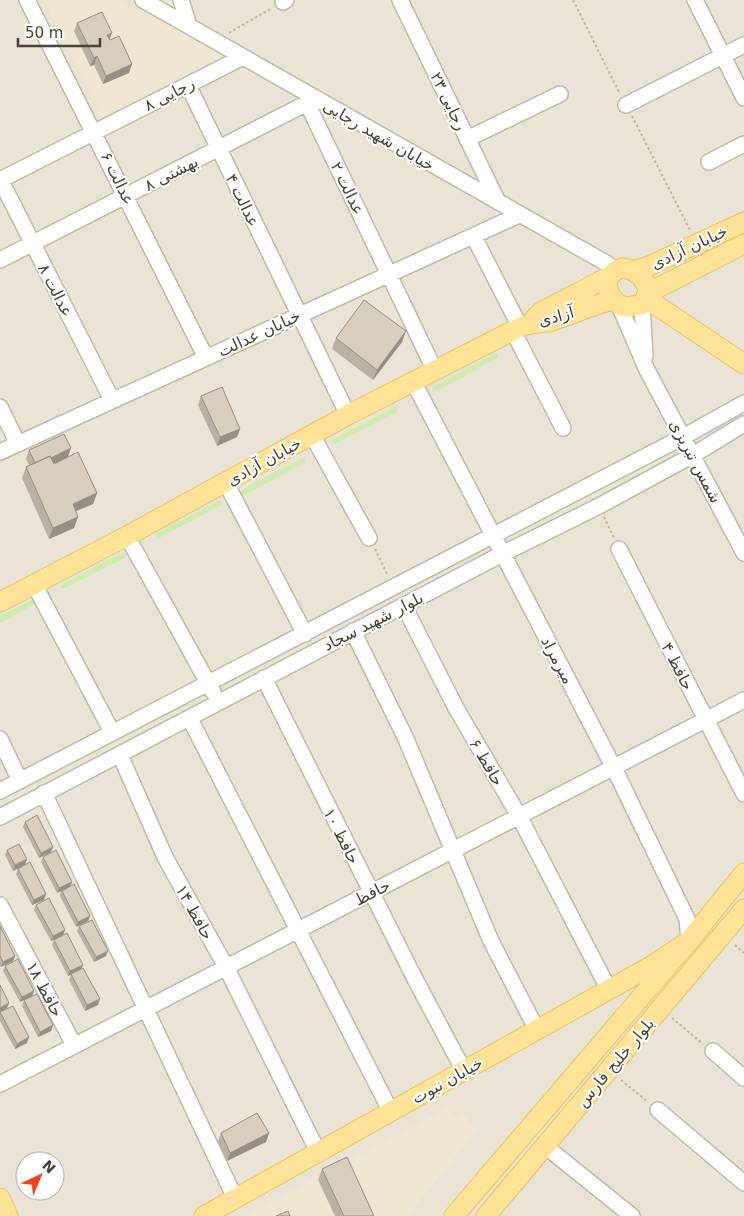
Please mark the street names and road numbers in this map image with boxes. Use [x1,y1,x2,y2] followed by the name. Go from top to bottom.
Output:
[425,69,471,134] street label: رجایی ۲۳
[141,74,198,116] street label: رجایی ۸
[319,96,438,176] street label: خیابان شهید رجایی
[97,149,139,208] street label: عدالت ۶
[141,152,202,196] street label: بهشتی ۸
[327,159,369,218] street label: عدالت ۲
[222,171,264,230] street label: عدالت ۴
[648,222,731,274] street label: خیابان آزادی
[34,261,77,320] street label: عدالت ۸
[536,302,578,331] street label: آزادی
[215,306,303,361] street label: خیابان عدالت
[665,416,726,507] street label: شمس تبریزی
[224,433,305,491] street label: خیابان آزادی
[320,588,427,656] street label: بلوار شهید سجاد
[536,633,578,688] street label: میرمراد
[657,639,698,693] street label: حافظ ۴
[466,735,508,789] street label: حافظ ۶
[319,805,364,867] street label: حافظ ۱۰
[351,875,393,909] street label: حافظ
[172,881,217,943] street label: حافظ ۱۴
[22,958,67,1020] street label: حافظ ۱۸
[573,1014,659,1111] street label: بلوار خلیج فارس
[408,1053,487,1109] street label: خیابان نبوت

